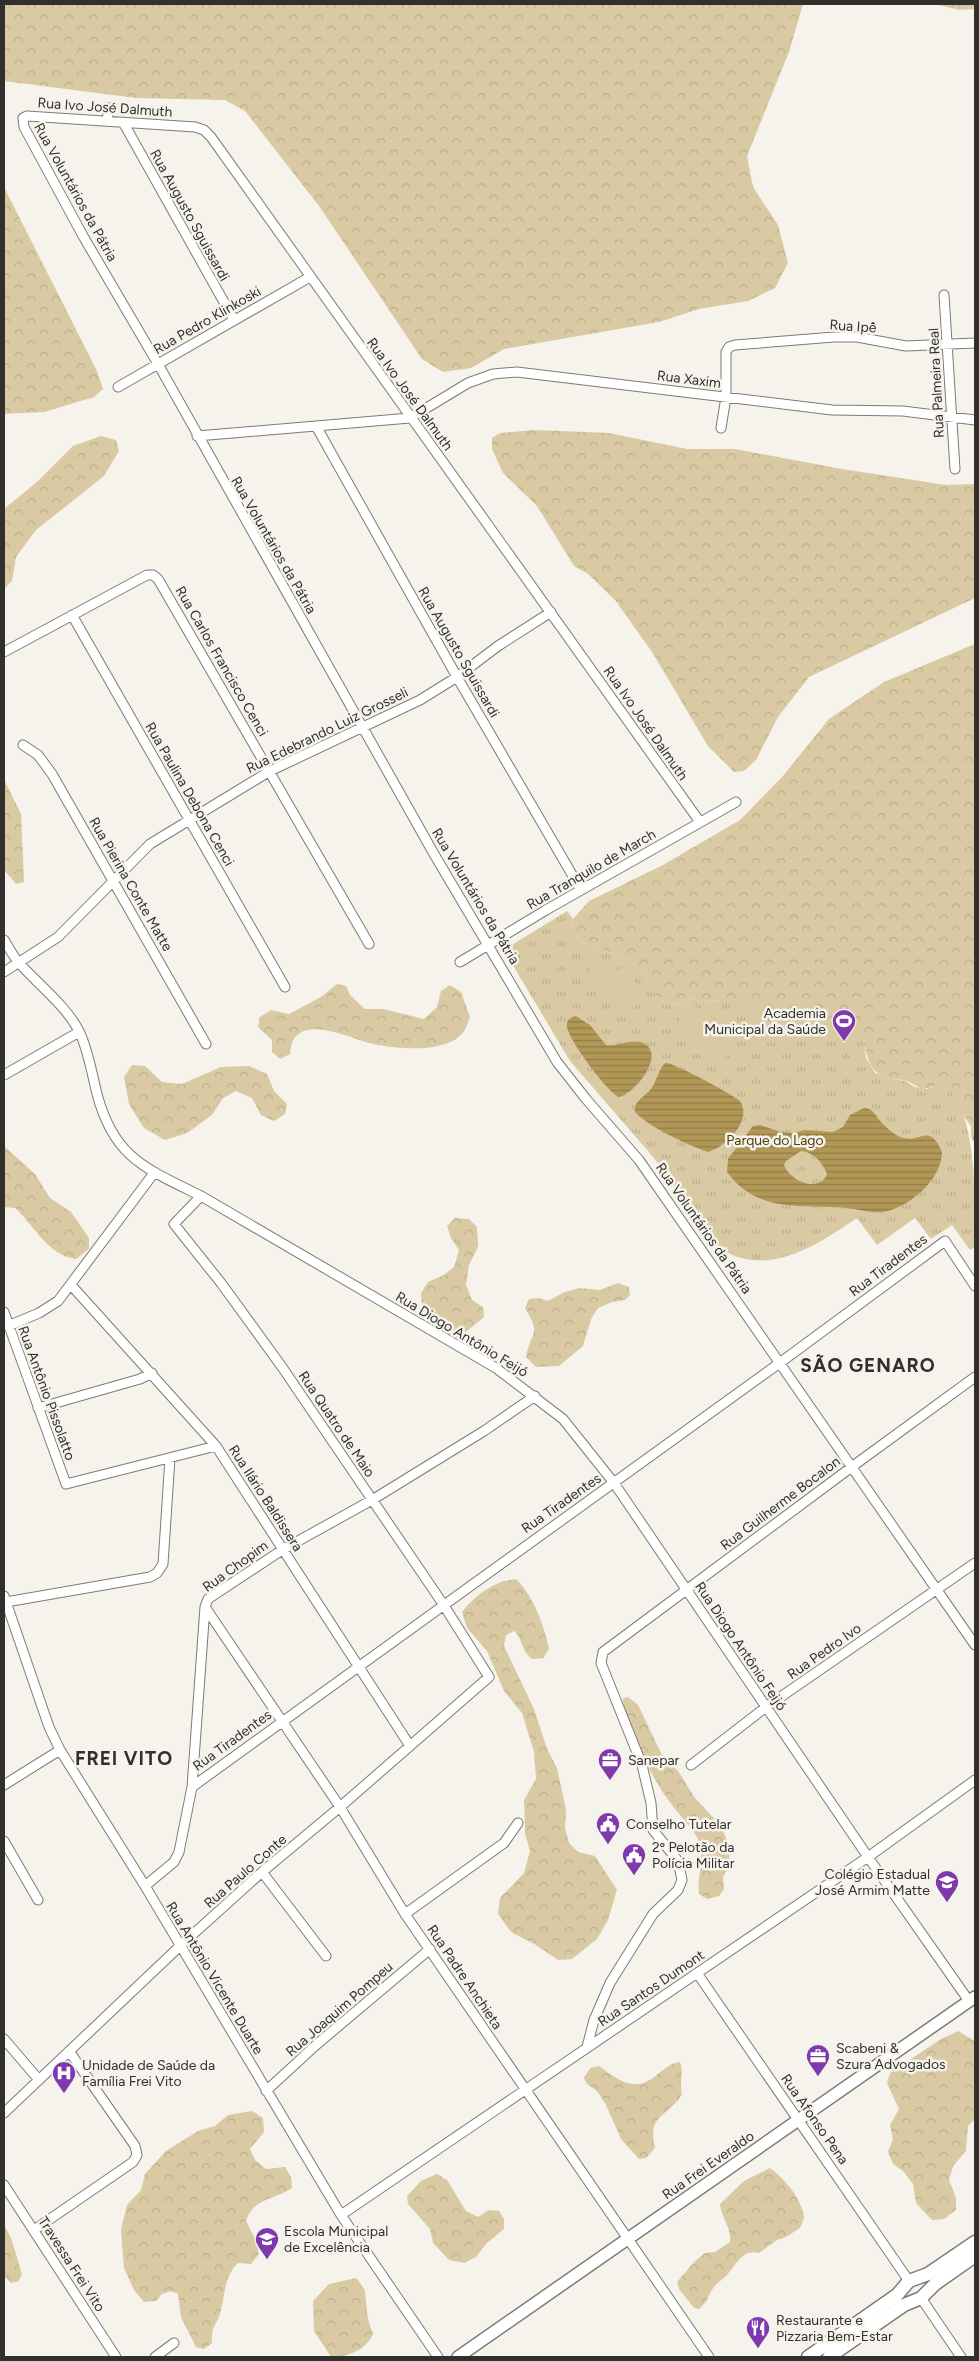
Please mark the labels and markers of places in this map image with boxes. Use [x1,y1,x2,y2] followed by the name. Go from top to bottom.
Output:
[704,1005,826,1038] place label: Academia Municipal da Saúde
[831,1008,857,1042] sports icon: Academia Municipal da Saúde
[597,1747,623,1781] office icon: Sanepar
[628,1752,680,1769] place label: Sanepar
[595,1811,621,1845] public building icon: Conselho Tutelar
[626,1816,732,1833] place label: Conselho Tutelar
[652,1839,735,1872] place label: 2º Pelotão da Polícia Militar
[621,1842,647,1876] public building icon: 2º Pelotão da Polícia Militar
[815,1866,930,1899] place label: Colégio Estadual José Armim Matte
[934,1869,960,1903] school or university icon: Colégio Estadual José Armim Matte
[836,2040,946,2073] place label: Scabeni & Szura Advogados
[805,2043,831,2077] office icon: Scabeni & Szura Advogados
[82,2057,215,2090] place label: Unidade de Saúde da Família Frei Vito
[51,2060,77,2094] hospital icon: Unidade de Saúde da Família Frei Vito
[284,2223,388,2256] place label: Escola Municipal de Excelência
[254,2226,280,2260] school or university icon: Escola Municipal de Excelência
[776,2312,893,2345] place label: Restaurante e Pizzaria Bem-Estar
[745,2315,771,2349] restaurant icon: Restaurante e Pizzaria Bem-Estar

